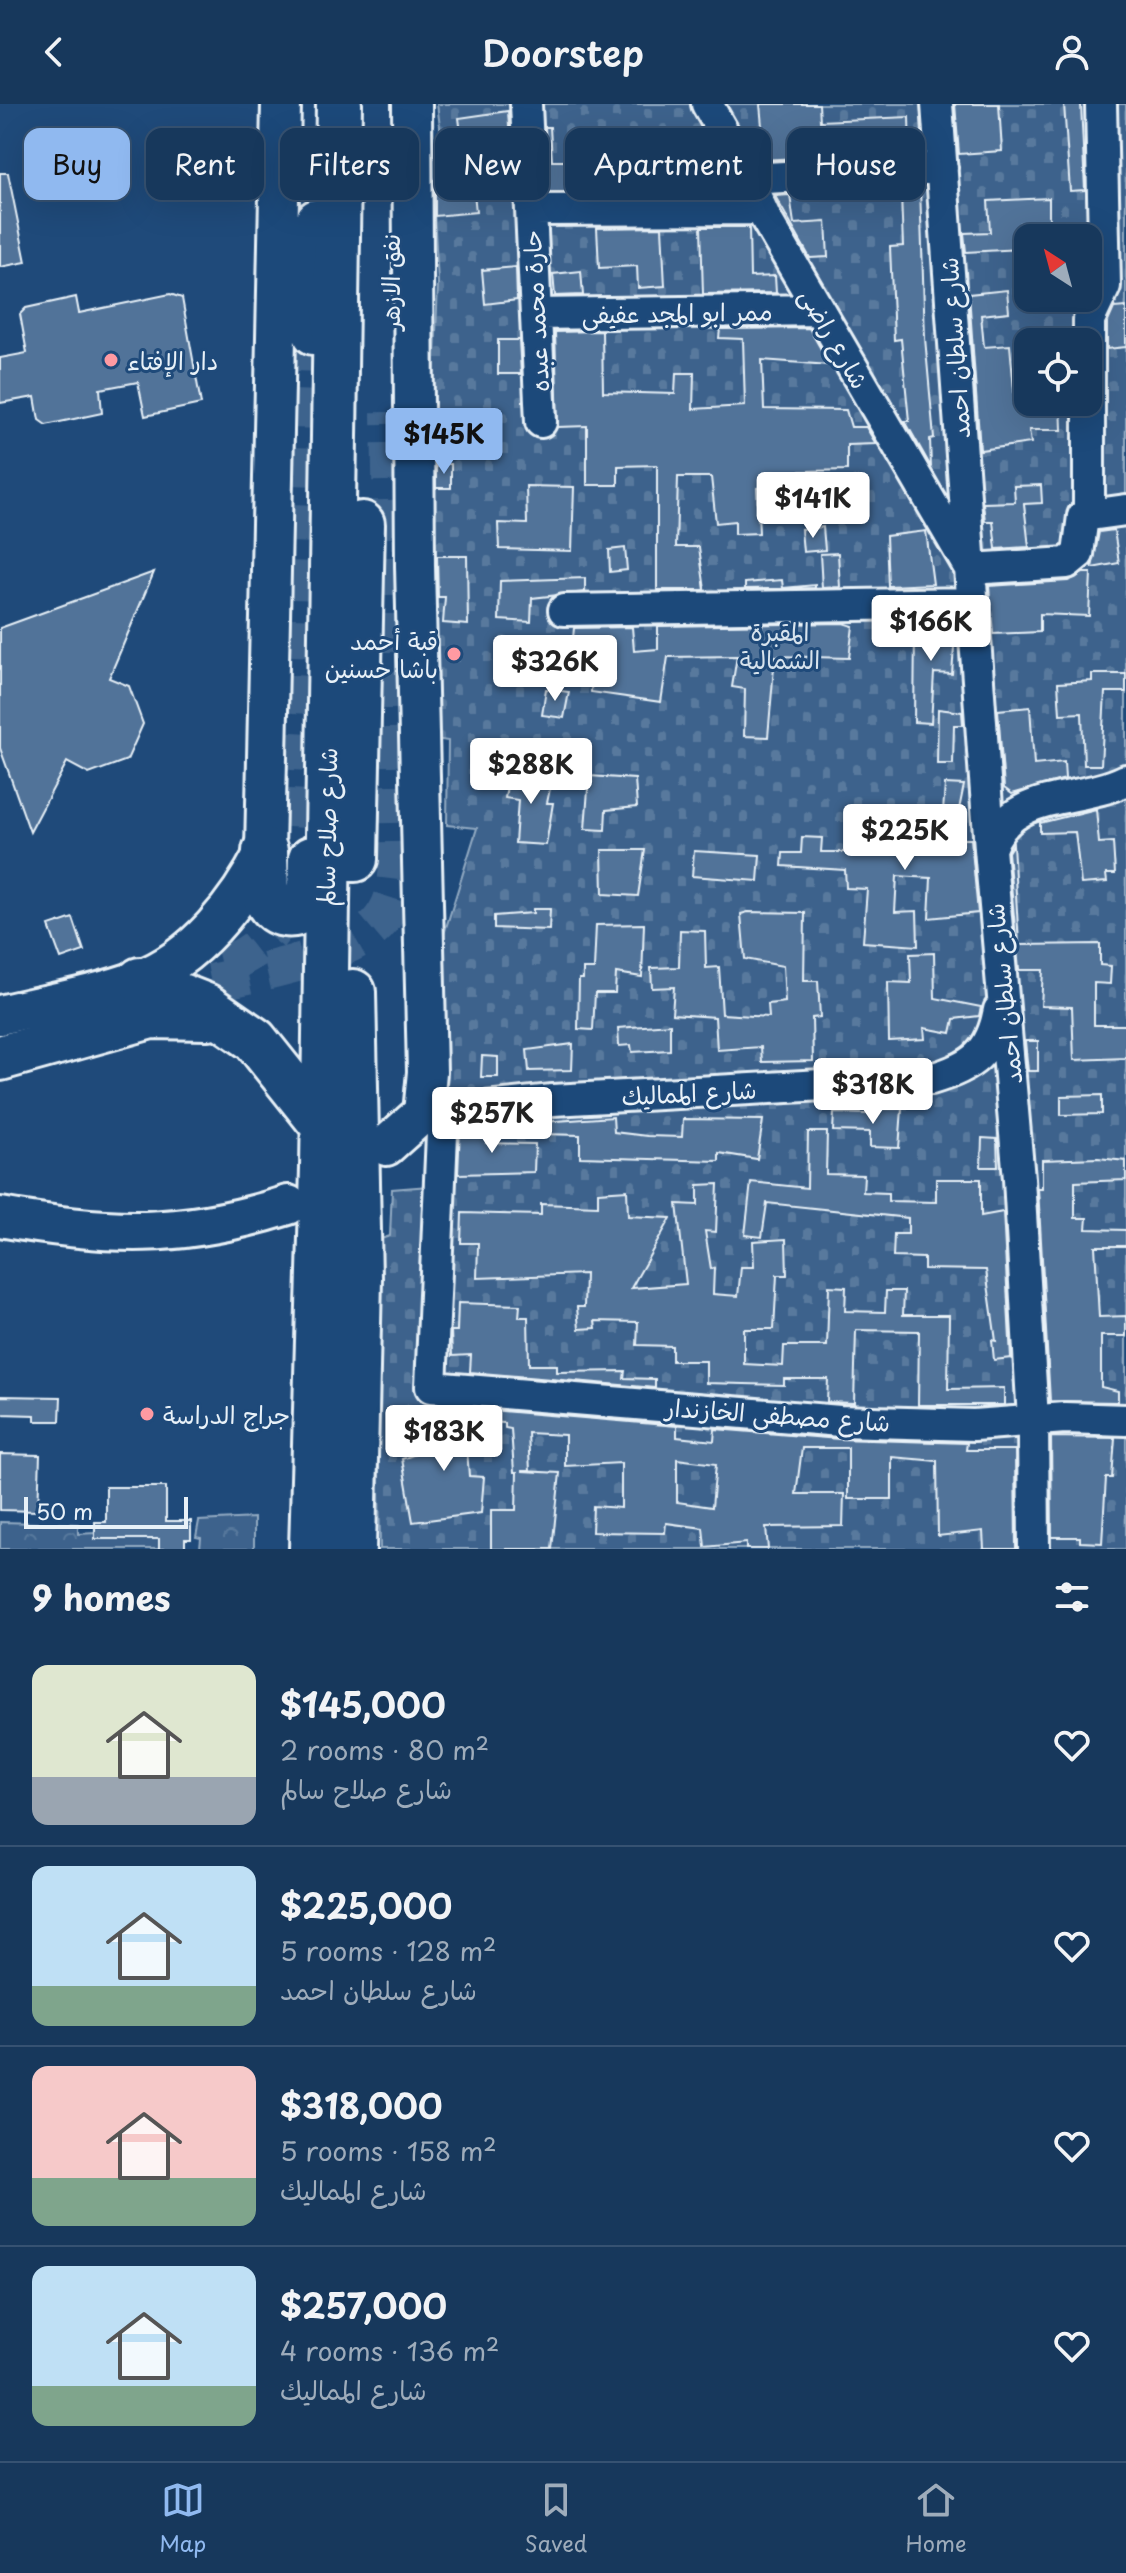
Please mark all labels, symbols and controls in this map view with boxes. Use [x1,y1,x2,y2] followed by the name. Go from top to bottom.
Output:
[482,25,644,79] text: Doorstep
[32,30,76,74] icon: back
[1050,30,1094,74] icon: person
[24,128,130,200] chip: Buy
[146,128,264,200] chip: Rent
[280,128,419,200] chip: Filters
[435,128,549,200] chip: New
[565,128,771,200] chip: Apartment
[787,128,925,200] chip: House
[1014,224,1102,312] north arrow
[1014,224,1102,416] map controls
[513,229,557,393] street label: حارة محمد عبده
[372,234,408,332] street label: نفق الازهر
[930,256,979,440] street label: شارع سلطان احمد
[791,281,878,396] street label: شارع راضى
[581,292,773,332] street label: ممر ابو المجد عفيفى
[1014,328,1102,416] button: locate
[127,342,218,378] place label: دار الإفتاء
[102,351,120,369] marker: دار الإفتاء
[388,408,500,476] pin: $145K
[403,414,485,453] text: $145K
[757,472,869,540] pin: $141K
[775,478,851,517] text: $141K
[875,595,987,663] pin: $166K
[890,601,972,640] text: $166K
[740,613,820,677] park label: المقبرة الشمالية
[325,622,438,686] place label: قبة أحمد باشا حسنين
[499,635,611,703] pin: $326K
[511,641,599,680] text: $326K
[445,645,463,663] marker: قبة أحمد باشا حسنين
[475,738,587,806] pin: $288K
[488,744,574,783] text: $288K
[307,747,347,907] street label: شارع صلاح سالم
[849,804,961,872] pin: $225K
[861,810,949,849] text: $225K
[976,902,1031,1086] street label: شارع سلطان احمد
[817,1058,929,1126] pin: $318K
[832,1064,914,1103] text: $318K
[621,1070,758,1115] street label: شارع المماليك
[436,1087,548,1155] pin: $257K
[450,1093,534,1132] text: $257K
[663,1388,891,1441] street label: شارع مصطفى الخازندار
[163,1396,290,1432] place label: جراج الدراسة
[138,1405,156,1423] marker: جراج الدراسة
[388,1405,500,1473] pin: $183K
[403,1411,485,1450] text: $183K
[24,1493,188,1529] scale bar
[36,1494,93,1527] text: 50 m
[32,1571,171,1623] text: 9 homes
[1050,1575,1094,1619] icon: filters
[280,1678,446,1730] text: $145,000
[96,1697,192,1793] icon: home
[1050,1723,1094,1767] icon: heart
[280,1730,489,1769] text: 2 rooms · 80 m²
[280,1769,452,1808] text: شارع صلاح سالم
[280,1879,452,1931] text: $225,000
[96,1898,192,1994] icon: home
[1050,1924,1094,1968] icon: heart
[280,1931,496,1970] text: 5 rooms · 128 m²
[280,1970,477,2009] text: شارع سلطان احمد
[280,2079,443,2131] text: $318,000
[96,2098,192,2194] icon: home
[1050,2124,1094,2168] icon: heart
[280,2131,497,2170] text: 5 rooms · 158 m²
[280,2170,427,2209] text: شارع المماليك
[280,2279,447,2331] text: $257,000
[96,2298,192,2394] icon: home
[1050,2324,1094,2368] icon: heart
[280,2331,500,2370] text: 4 rooms · 136 m²
[280,2370,427,2409] text: شارع المماليك
[159,2478,206,2559] tab: Map
[525,2478,587,2559] tab: Saved
[906,2478,967,2559] tab: Home

